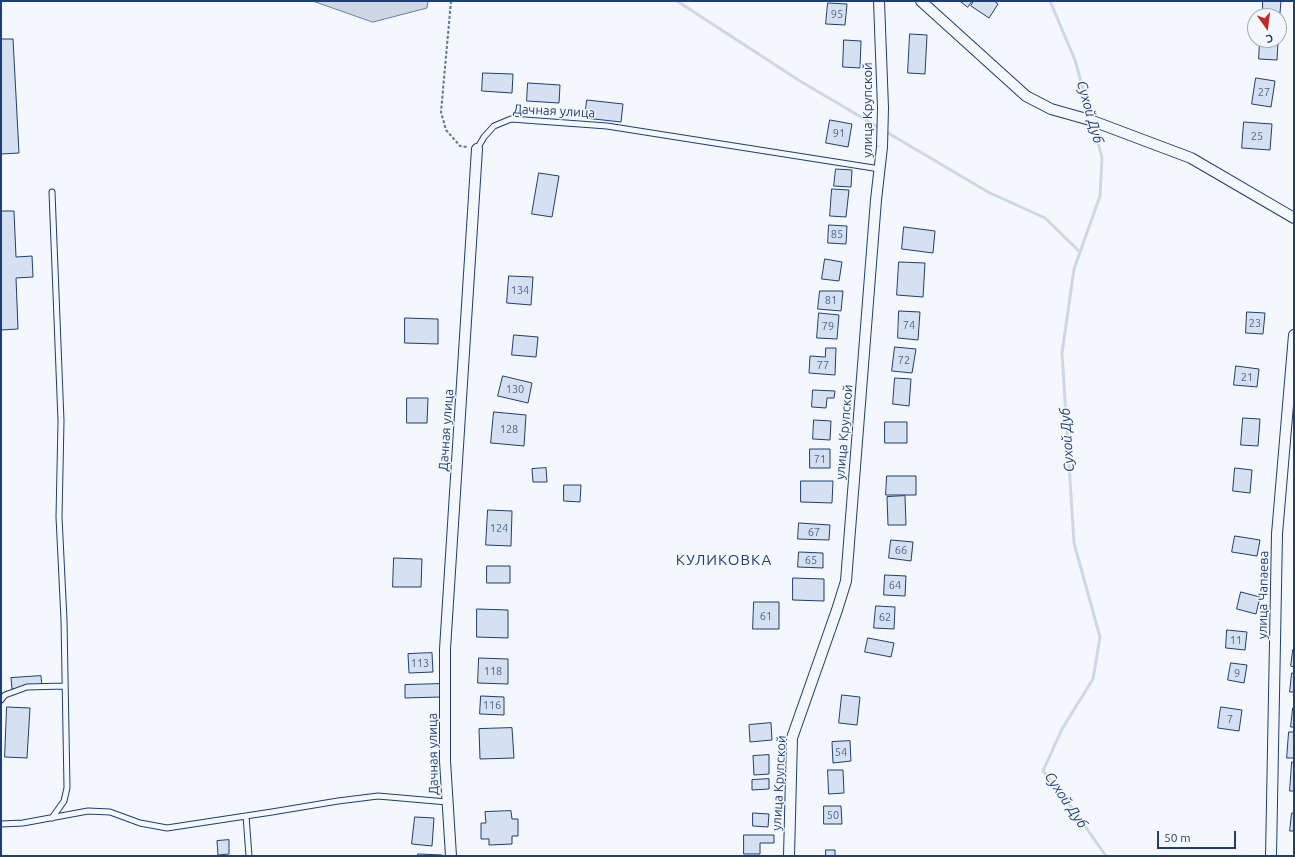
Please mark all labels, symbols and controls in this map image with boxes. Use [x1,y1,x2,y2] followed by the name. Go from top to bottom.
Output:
[831,7,843,21] house number: 95
[1247,8,1287,48] north arrow
[1265,32,1275,45] text: С
[860,62,876,158] street label: улица Крупской
[1073,79,1107,145] water label: Сухой Дуб
[1258,85,1270,99] house number: 27
[512,101,596,121] street label: Дачная улица
[833,126,845,140] house number: 91
[1251,129,1263,143] house number: 25
[831,227,843,241] house number: 85
[511,283,529,297] house number: 134
[825,293,837,307] house number: 81
[1249,316,1261,330] house number: 23
[903,318,915,332] house number: 74
[822,319,834,333] house number: 79
[898,353,910,367] house number: 72
[817,358,829,372] house number: 77
[1241,370,1253,384] house number: 21
[506,382,524,396] house number: 130
[832,384,856,480] street label: улица Крупской
[435,388,457,472] street label: Дачная улица
[1056,407,1078,473] water label: Сухой Дуб
[500,422,518,436] house number: 128
[814,452,826,466] house number: 71
[490,521,508,535] house number: 124
[808,525,820,539] house number: 67
[895,543,907,557] house number: 66
[676,551,772,569] district label: КУЛИКОВКА
[1254,551,1272,639] street label: улица Чапаева
[805,553,817,567] house number: 65
[889,578,901,592] house number: 64
[760,609,772,623] house number: 61
[879,610,891,624] house number: 62
[1230,633,1242,647] house number: 11
[411,656,429,670] house number: 113
[484,664,502,678] house number: 118
[1234,666,1240,680] house number: 9
[483,698,501,712] house number: 116
[1227,712,1233,726] house number: 7
[424,713,442,795] street label: Дачная улица
[769,735,789,831] street label: улица Крупской
[835,745,847,759] house number: 54
[1041,769,1091,831] water label: Сухой Дуб
[827,808,839,822] house number: 50
[1159,823,1238,849] scale bar
[1164,831,1191,844] text: 50 m

